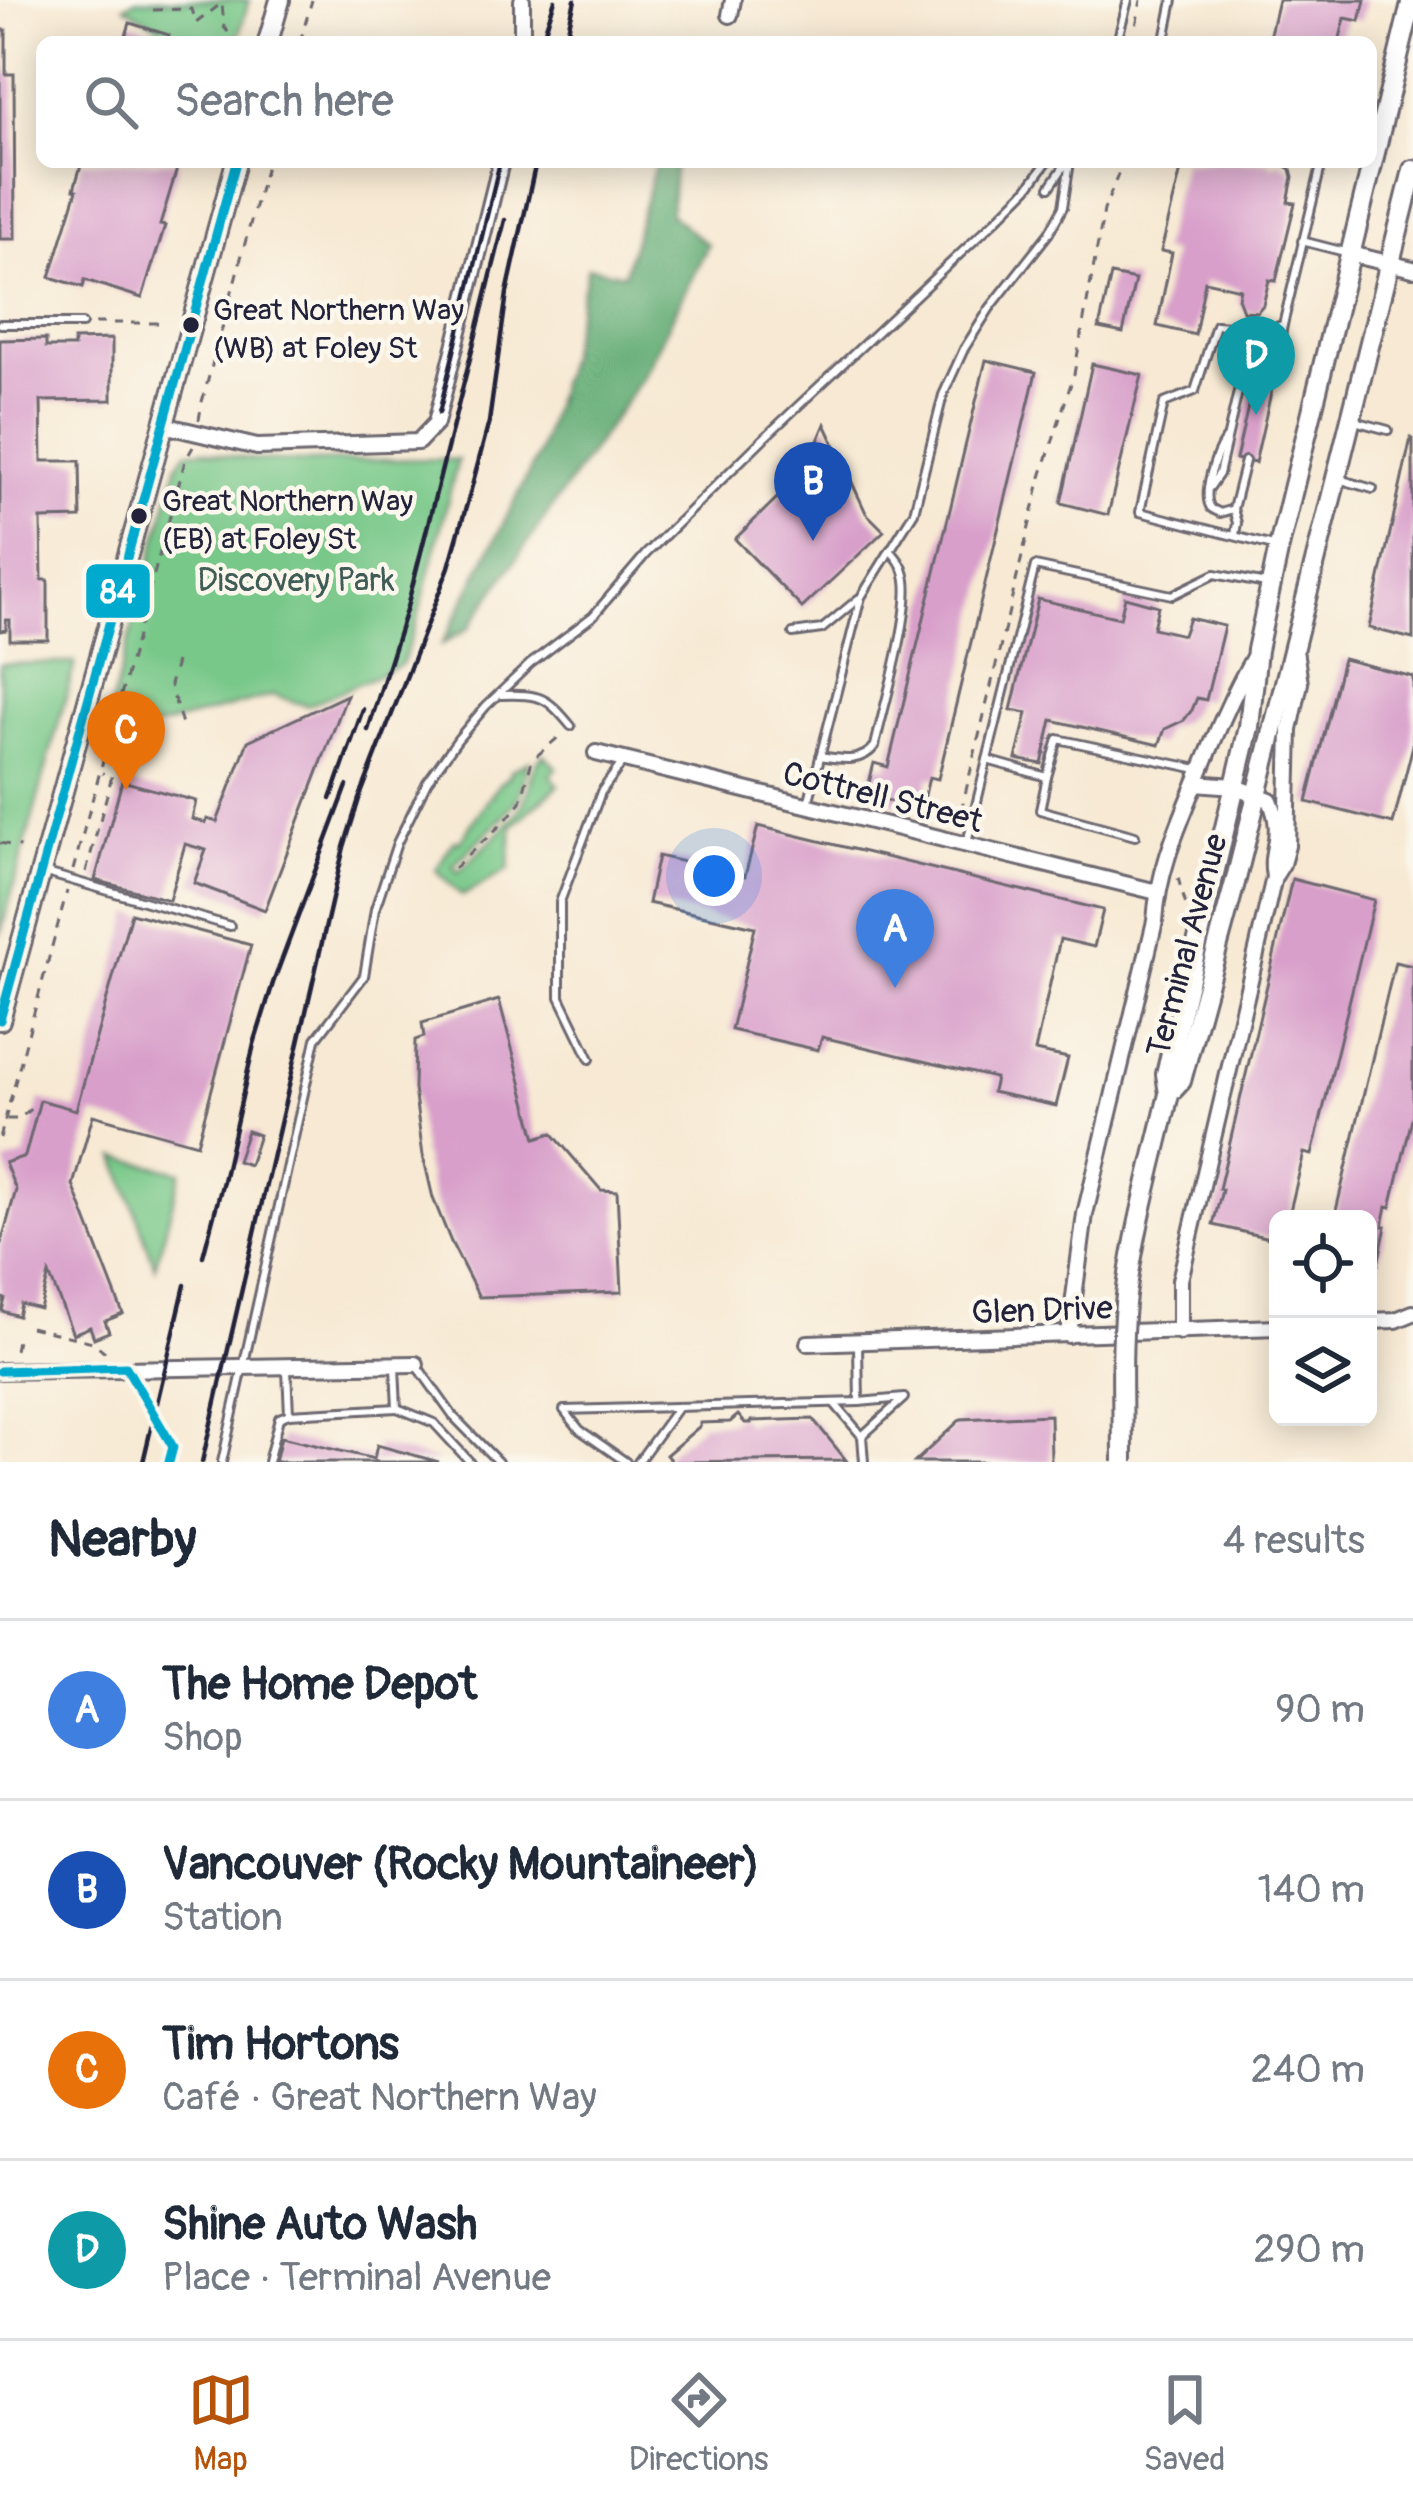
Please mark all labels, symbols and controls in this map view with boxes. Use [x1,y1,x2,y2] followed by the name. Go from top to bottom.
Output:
[36,36,1377,168] search box
[78,69,144,135] icon: search
[174,74,394,130] text: Search here
[213,292,464,367] place label: Great Northern Way (WB) at Foley St
[180,314,202,336] marker: Great Northern Way (WB) at Foley St
[1217,316,1295,415] pin: D
[774,442,852,541] pin: B
[162,483,413,558] place label: Great Northern Way (EB) at Foley St
[128,505,150,527] marker: Great Northern Way (EB) at Foley St
[197,560,395,601] park label: Discovery Park
[84,562,152,620] line badge: 84
[100,572,136,613] text: 84
[87,691,165,790] pin: C
[778,753,987,842] street label: Cottrell Street
[1138,829,1237,1062] street label: Terminal Avenue
[684,846,744,906] your location
[856,889,934,988] pin: A
[1269,1210,1377,1426] map controls
[1269,1210,1377,1318] button: locate
[971,1288,1113,1333] street label: Glen Drive
[1269,1318,1377,1426] button: layers
[48,1508,196,1572] text: Nearby
[1223,1516,1365,1565] text: 4 results
[162,1657,477,1713] text: The Home Depot
[74,1685,100,1734] text: A
[1275,1685,1365,1734] text: 90 m
[162,1713,243,1762] text: Shop
[162,1837,760,1893] text: Vancouver (Rocky Mountaineer)
[76,1865,98,1914] text: B
[1257,1865,1365,1914] text: 140 m
[162,1893,283,1942] text: Station
[162,2017,399,2073] text: Tim Hortons
[75,2045,99,2094] text: C
[1251,2045,1365,2094] text: 240 m
[162,2073,597,2122] text: Café · Great Northern Way
[162,2197,477,2253] text: Shine Auto Wash
[75,2225,99,2274] text: D
[1253,2225,1365,2274] text: 290 m
[162,2253,551,2302] text: Place · Terminal Avenue
[188,2367,254,2480] tab: Map
[629,2367,769,2480] tab: Directions
[1144,2367,1225,2480] tab: Saved

